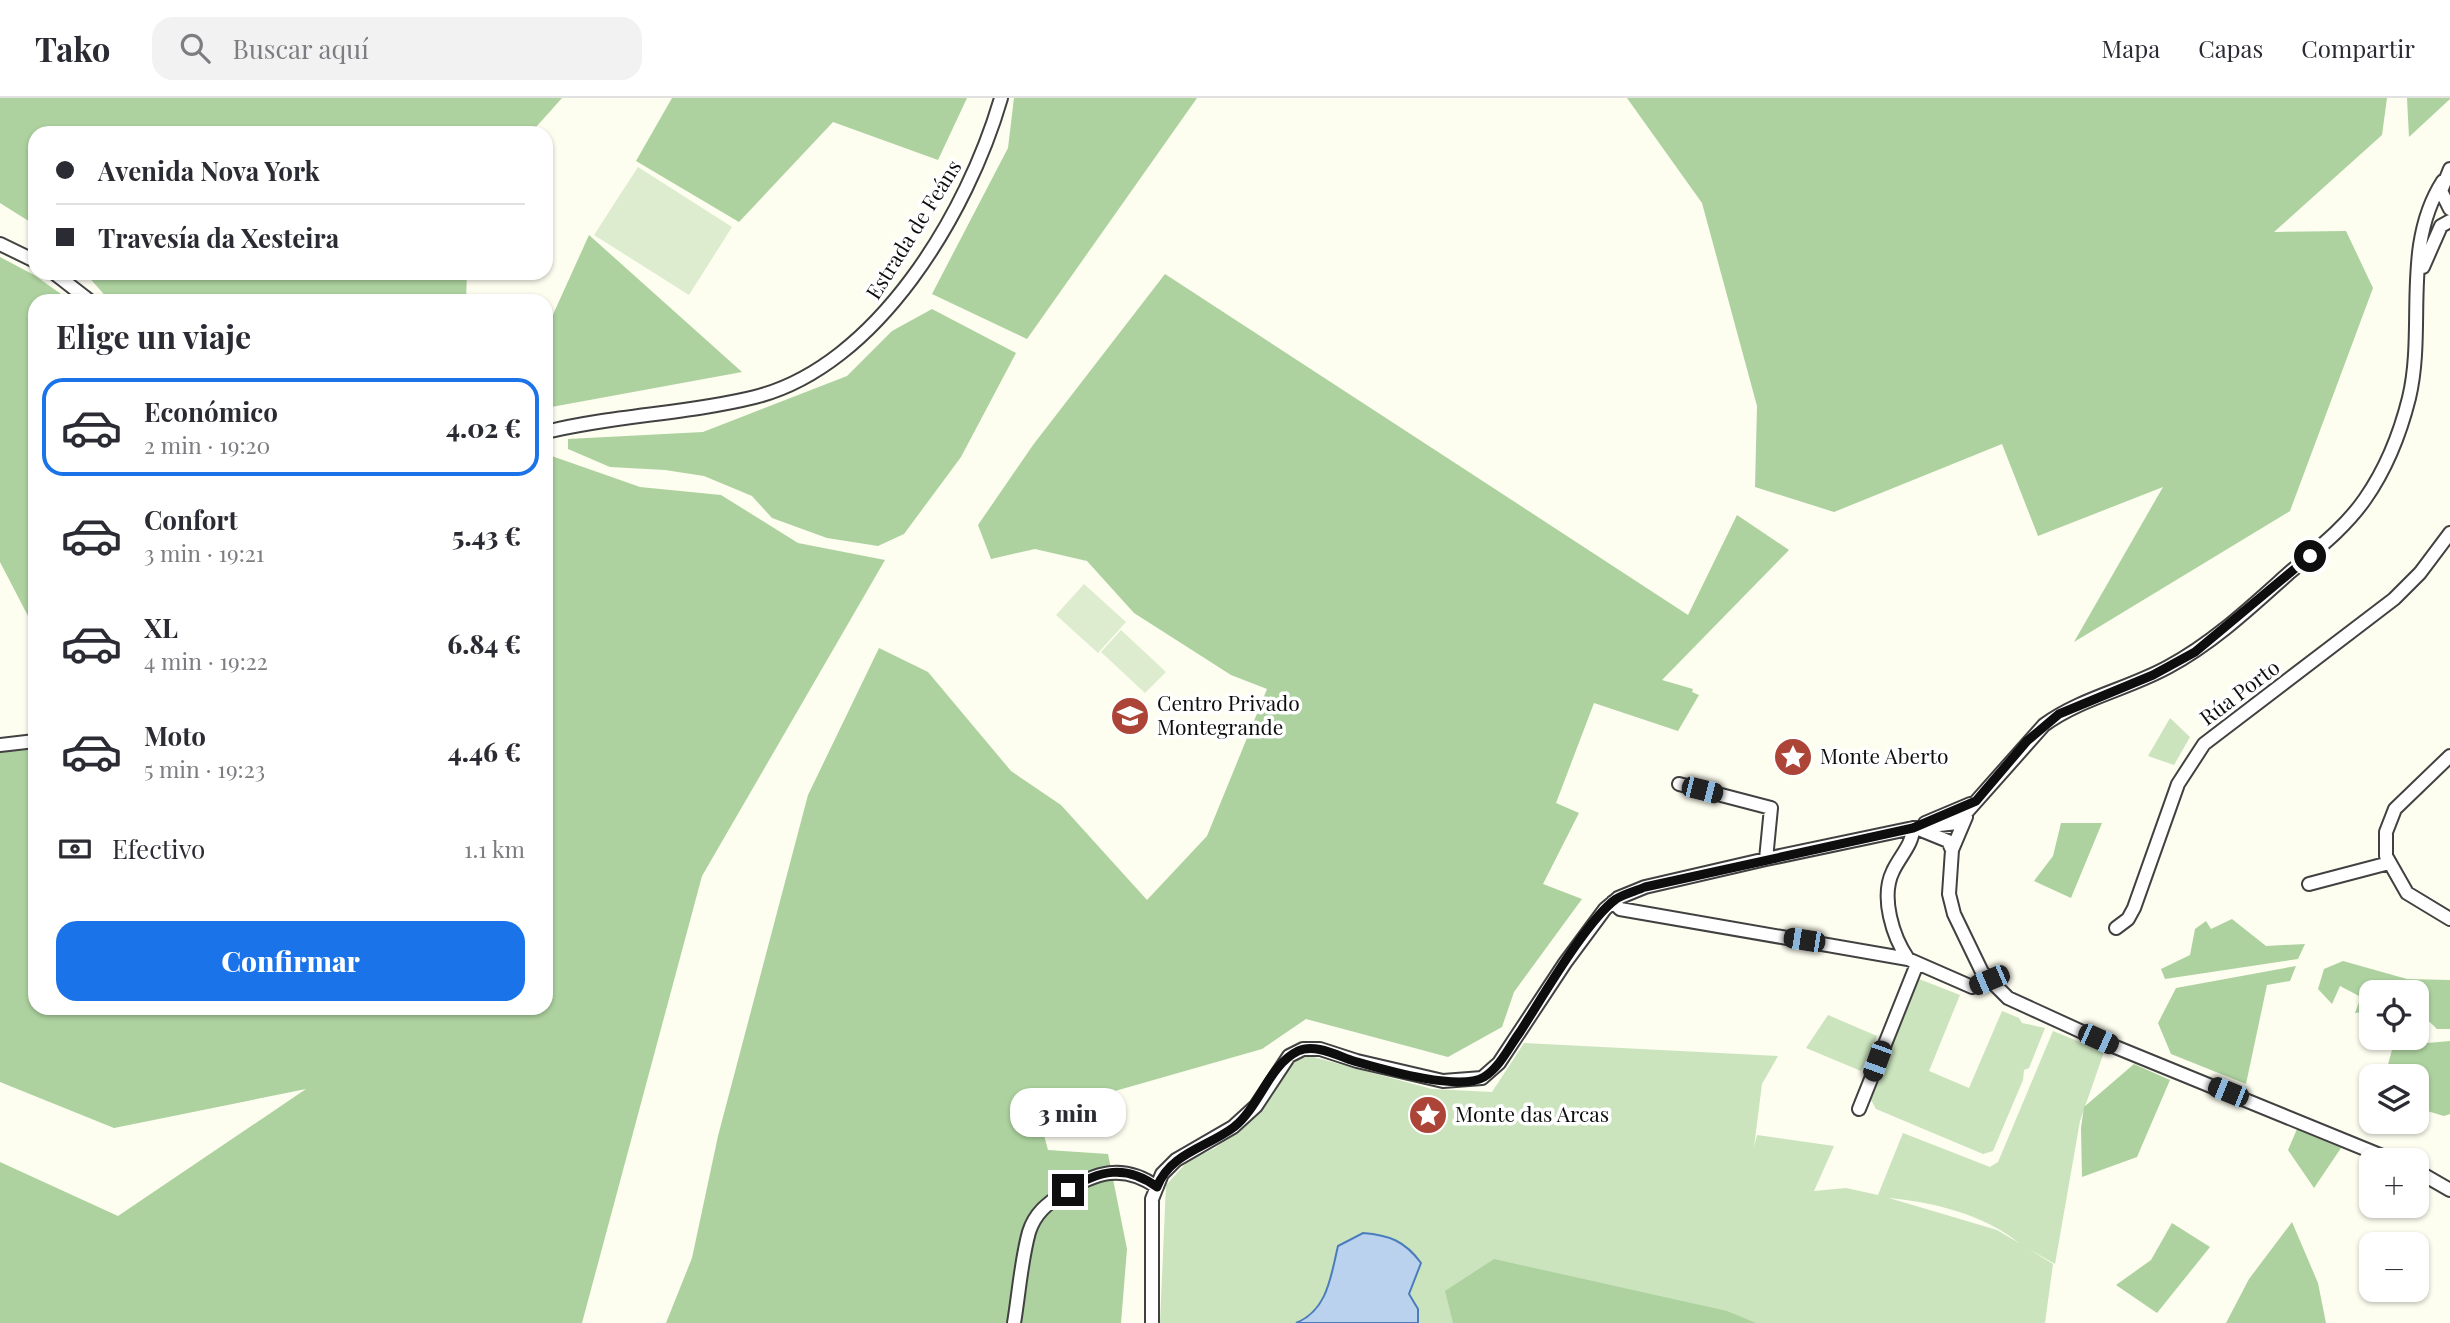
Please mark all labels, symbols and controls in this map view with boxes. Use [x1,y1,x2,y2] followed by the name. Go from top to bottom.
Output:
[152,17,642,80] search box
[35,26,110,70] text: Tako
[176,29,214,67] icon: search
[232,31,369,66] text: Buscar aquí
[2102,32,2160,64] text: Mapa
[2198,32,2263,64] text: Capas
[2301,32,2415,64] text: Compartir
[98,153,320,188] text: Avenida Nova York
[858,154,966,304] street label: Estrada de Feáns
[98,220,339,255] text: Travesía da Xesteira
[56,314,251,357] text: Elige un viaje
[144,394,278,429] text: Económico
[60,396,123,459] icon: car
[446,410,521,445] text: 4.02 €
[144,429,270,460] text: 2 min · 19:20
[144,502,238,537] text: Confort
[60,504,123,567] icon: car
[452,518,521,553] text: 5.43 €
[144,537,264,568] text: 3 min · 19:21
[2294,540,2326,572] route start
[144,610,178,645] text: XL
[60,612,123,675] icon: car
[447,626,521,661] text: 6.84 €
[144,645,268,676] text: 4 min · 19:22
[2193,652,2284,731] street label: Rúa Porto
[1157,688,1300,740] place label: Centro Privado Montegrande
[1109,695,1151,737] school or university icon: Centro Privado Montegrande
[144,718,206,753] text: Moto
[60,720,123,783] icon: car
[448,734,521,769] text: 4.46 €
[1772,736,1814,778] place icon: Monte Aberto
[1820,741,1949,769] place label: Monte Aberto
[144,753,265,784] text: 5 min · 19:23
[1680,775,1725,805] car
[56,830,94,868] icon: cash
[112,831,205,866] text: Efectivo
[464,833,525,864] text: 1.1 km
[56,921,525,1001] button: Confirmar
[1782,926,1827,954] car
[1966,962,2013,998] car
[2359,980,2429,1302] map controls
[2359,980,2429,1050] button: locate
[2075,1021,2122,1057] car
[1860,1038,1895,1084] car
[2359,1064,2429,1134] button: layers
[2205,1074,2252,1110] car
[1010,1088,1126,1138] callout: 3 min
[1407,1094,1449,1136] place icon: Monte das Arcas
[1038,1097,1098,1128] text: 3 min
[1455,1099,1609,1127] place label: Monte das Arcas
[2359,1148,2429,1218] button: +
[1052,1174,1084,1206] route end
[2359,1232,2429,1302] button: −

